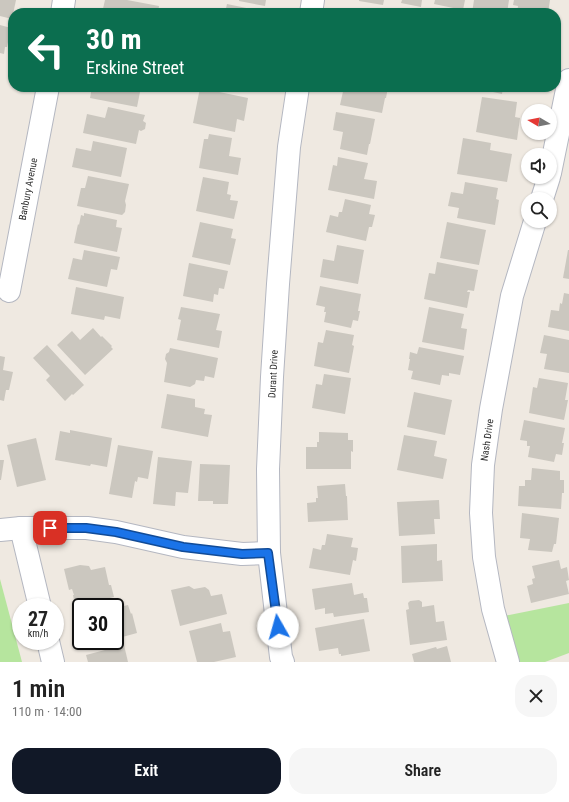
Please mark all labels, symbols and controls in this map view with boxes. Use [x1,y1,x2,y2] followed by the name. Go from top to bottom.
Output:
[86,23,142,56] text: 30 m
[20,24,72,76] icon: left
[86,57,184,78] text: Erskine Street
[521,104,557,140] north arrow
[521,104,557,228] map controls
[521,148,557,184] button: sound
[17,157,39,221] street label: Banbury Avenue
[521,192,557,228] button: search
[266,349,280,398] street label: Durant Drive
[479,418,495,462] street label: Nash Drive
[33,511,67,545] pin
[39,517,61,539] icon: arrive
[72,598,124,650] speed limit sign: 30
[257,606,299,648] position arrow
[28,607,48,631] text: 27
[28,628,48,639] text: km/h
[12,675,65,703] text: 1 min
[515,675,557,717] button: close
[12,704,82,719] text: 110 m · 14:00
[12,748,281,794] button: Exit
[289,748,557,794] button: Share

